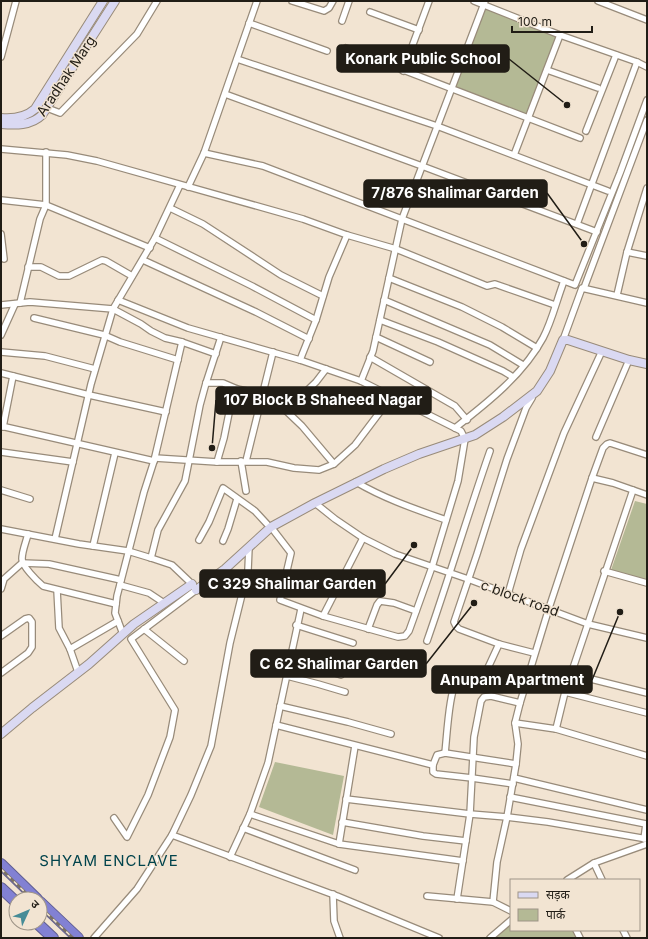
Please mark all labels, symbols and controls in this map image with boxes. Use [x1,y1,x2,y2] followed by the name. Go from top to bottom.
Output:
[512,8,592,34] scale bar
[518,14,552,29] text: 100 m
[32,32,99,119] street label: Aradhak Marg
[337,45,509,72] callout: Konark Public School
[345,49,501,68] text: Konark Public School
[364,180,547,207] callout: 7/876 Shalimar Garden
[371,183,539,202] text: 7/876 Shalimar Garden
[216,387,431,414] callout: 107 Block B Shaheed Nagar
[224,390,422,409] text: 107 Block B Shaheed Nagar
[200,570,385,597] callout: C 329 Shalimar Garden
[208,574,376,593] text: C 329 Shalimar Garden
[479,576,562,620] street label: c block road
[251,650,426,677] callout: C 62 Shalimar Garden
[260,654,418,673] text: C 62 Shalimar Garden
[432,666,592,693] callout: Anupam Apartment
[440,670,585,689] text: Anupam Apartment
[39,851,179,870] district label: SHYAM ENCLAVE
[510,879,640,931] legend
[546,887,571,902] text: सड़क
[8,891,48,931] north arrow
[28,897,43,912] text: उ
[546,907,566,922] text: पार्क

